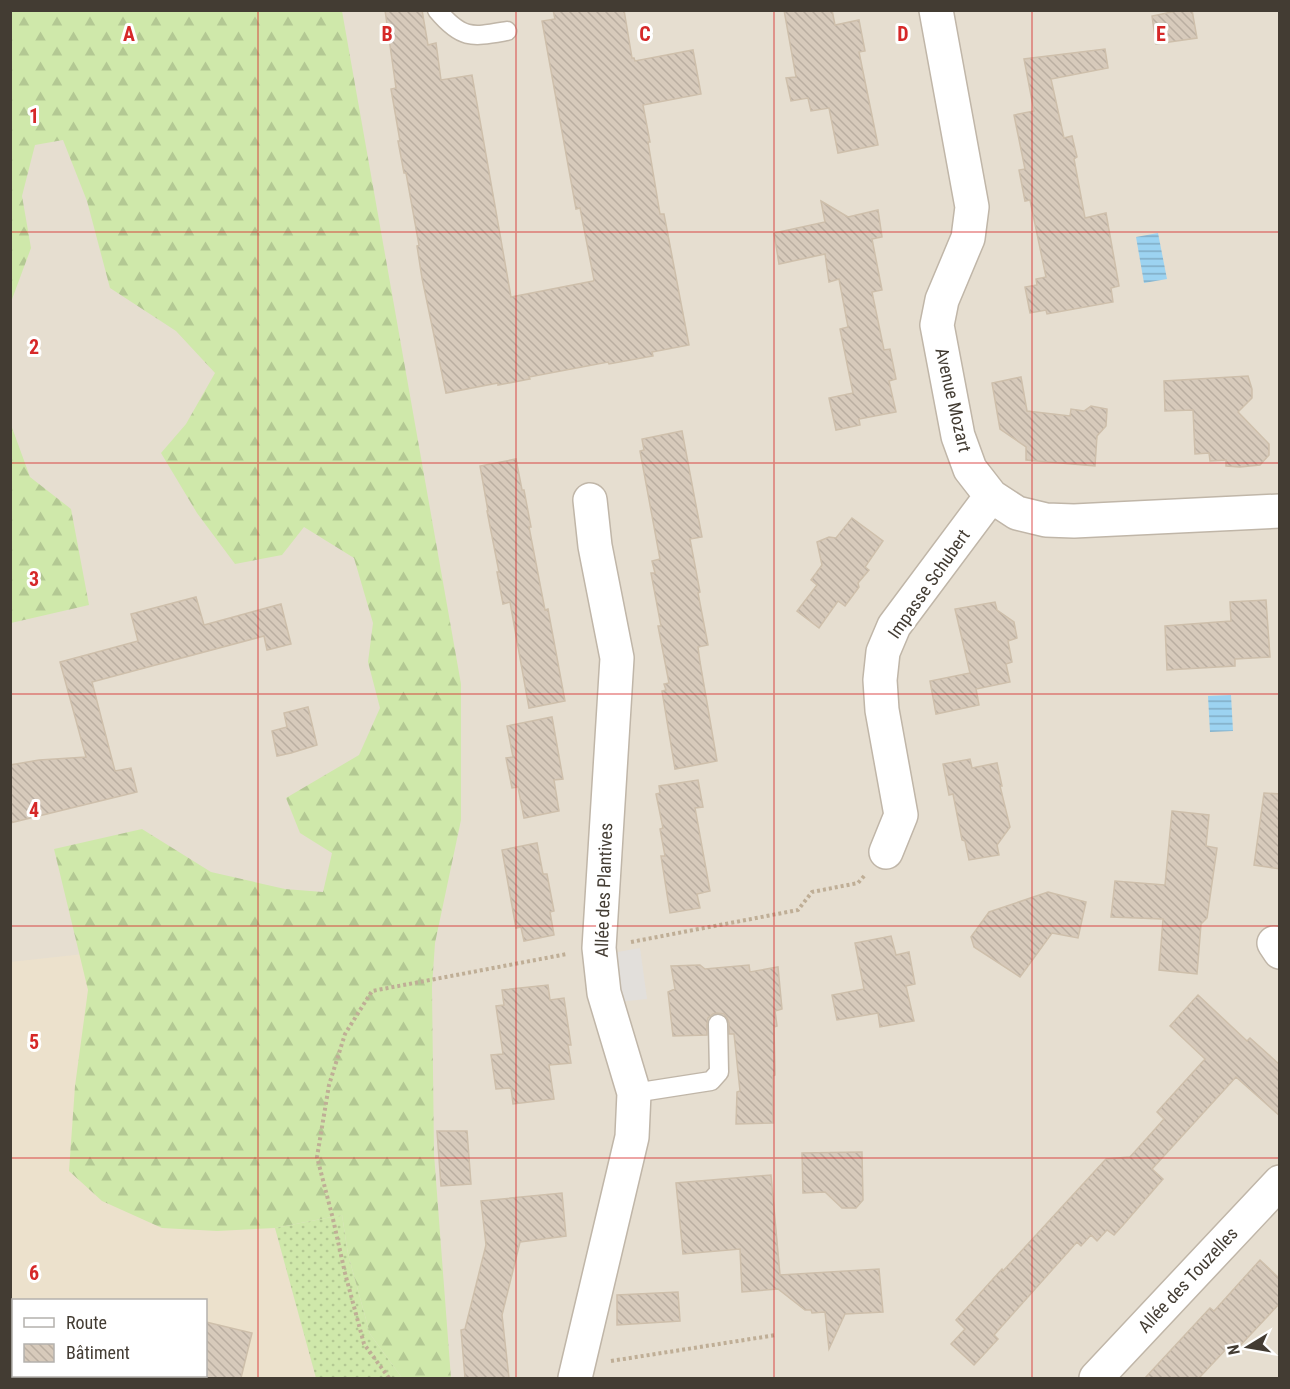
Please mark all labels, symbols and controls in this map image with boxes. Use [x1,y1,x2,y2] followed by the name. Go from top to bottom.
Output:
[123,22,135,46] text: A
[381,22,393,46] text: B
[639,22,651,46] text: C
[897,22,909,46] text: D
[1156,22,1166,46] text: E
[29,104,39,128] text: 1
[29,335,39,359] text: 2
[931,346,976,454] street label: Avenue Mozart
[883,525,974,642] street label: Impasse Schubert
[29,567,39,591] text: 3
[29,798,39,822] text: 4
[591,822,616,958] street label: Allée des Plantives
[29,1030,39,1054] text: 5
[1133,1223,1242,1337] street label: Allée des Touzelles
[29,1261,39,1285] text: 6
[12,1299,207,1377] legend
[66,1312,107,1333] text: Route
[1218,1317,1278,1377] north arrow
[66,1342,130,1363] text: Bâtiment
[1224,1343,1244,1356] text: N

